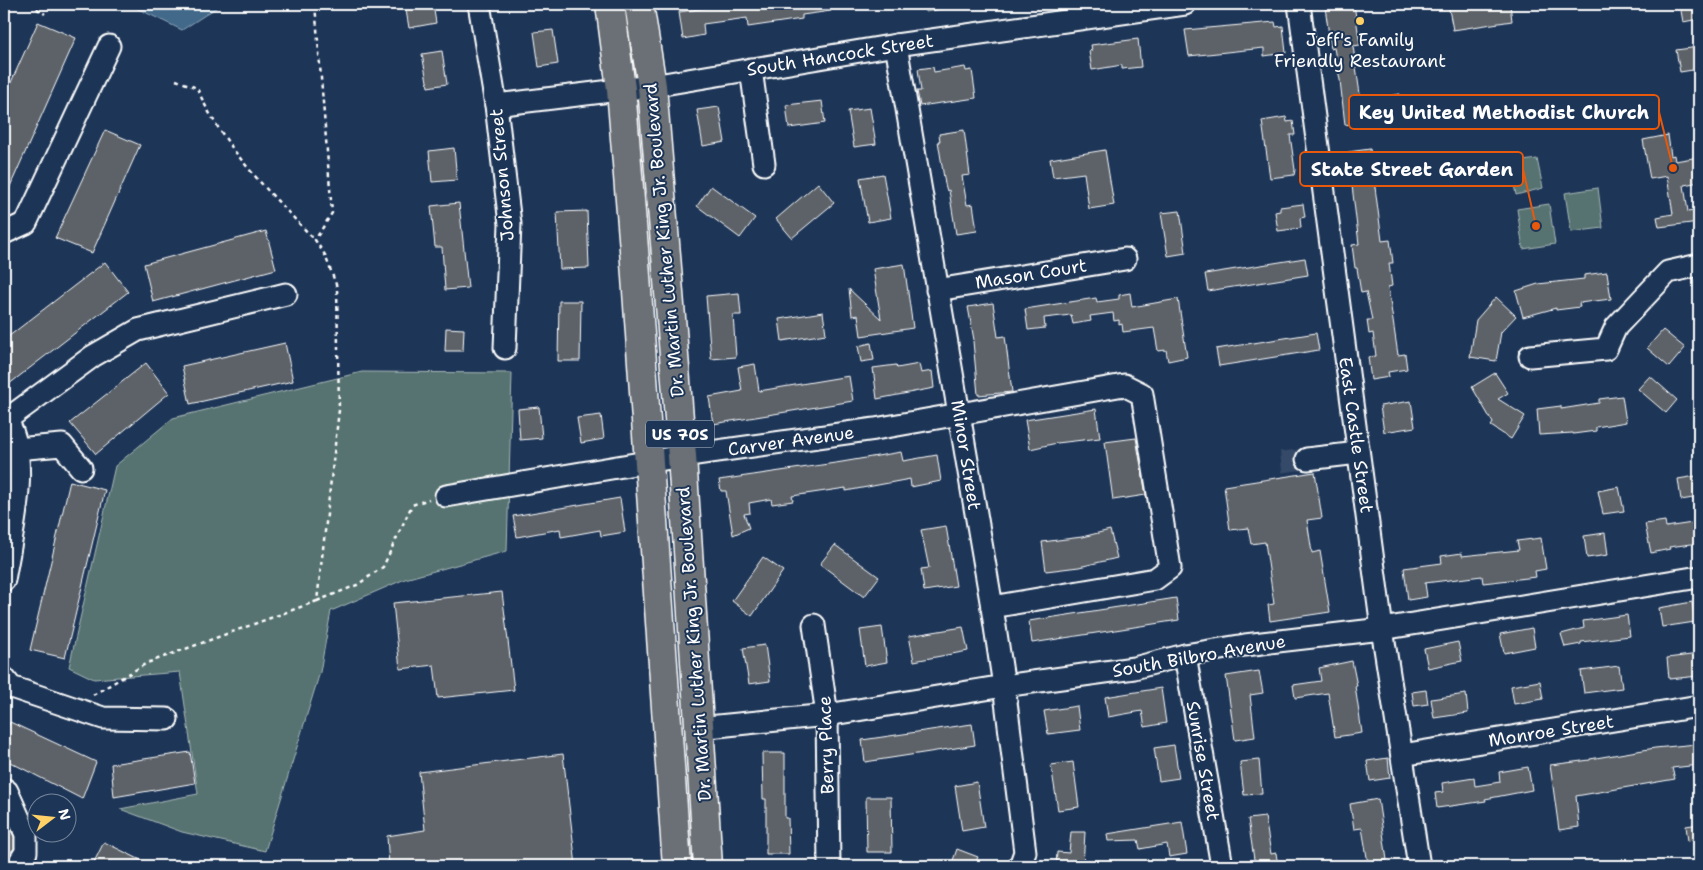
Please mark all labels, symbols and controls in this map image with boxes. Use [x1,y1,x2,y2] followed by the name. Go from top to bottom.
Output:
[1354,15,1366,27] marker: Jeff's Family Friendly Restaurant
[745,28,935,82] street label: South Hancock Street
[1274,28,1446,73] place label: Jeff's Family Friendly Restaurant
[638,82,690,398] street label: Dr. Martin Luther King Jr. Boulevard
[1349,95,1659,129] callout: Key United Methodist Church
[1359,100,1650,125] text: Key United Methodist Church
[484,108,520,242] street label: Johnson Street
[1300,152,1523,186] callout: State Street Garden
[1311,157,1514,182] text: State Street Garden
[973,253,1089,295] street label: Mason Court
[1333,355,1379,515] street label: East Castle Street
[945,398,987,512] street label: Minor Street
[646,420,714,448] road number: US 70S
[726,420,856,462] street label: Carver Avenue
[671,486,717,802] street label: Dr. Martin Luther King Jr. Boulevard
[1110,629,1288,683] street label: South Bilbro Avenue
[812,695,840,795] street label: Berry Place
[1181,699,1225,823] street label: Sunrise Street
[1487,709,1615,753] street label: Monroe Street
[28,792,78,842] north arrow
[54,807,75,822] text: N

